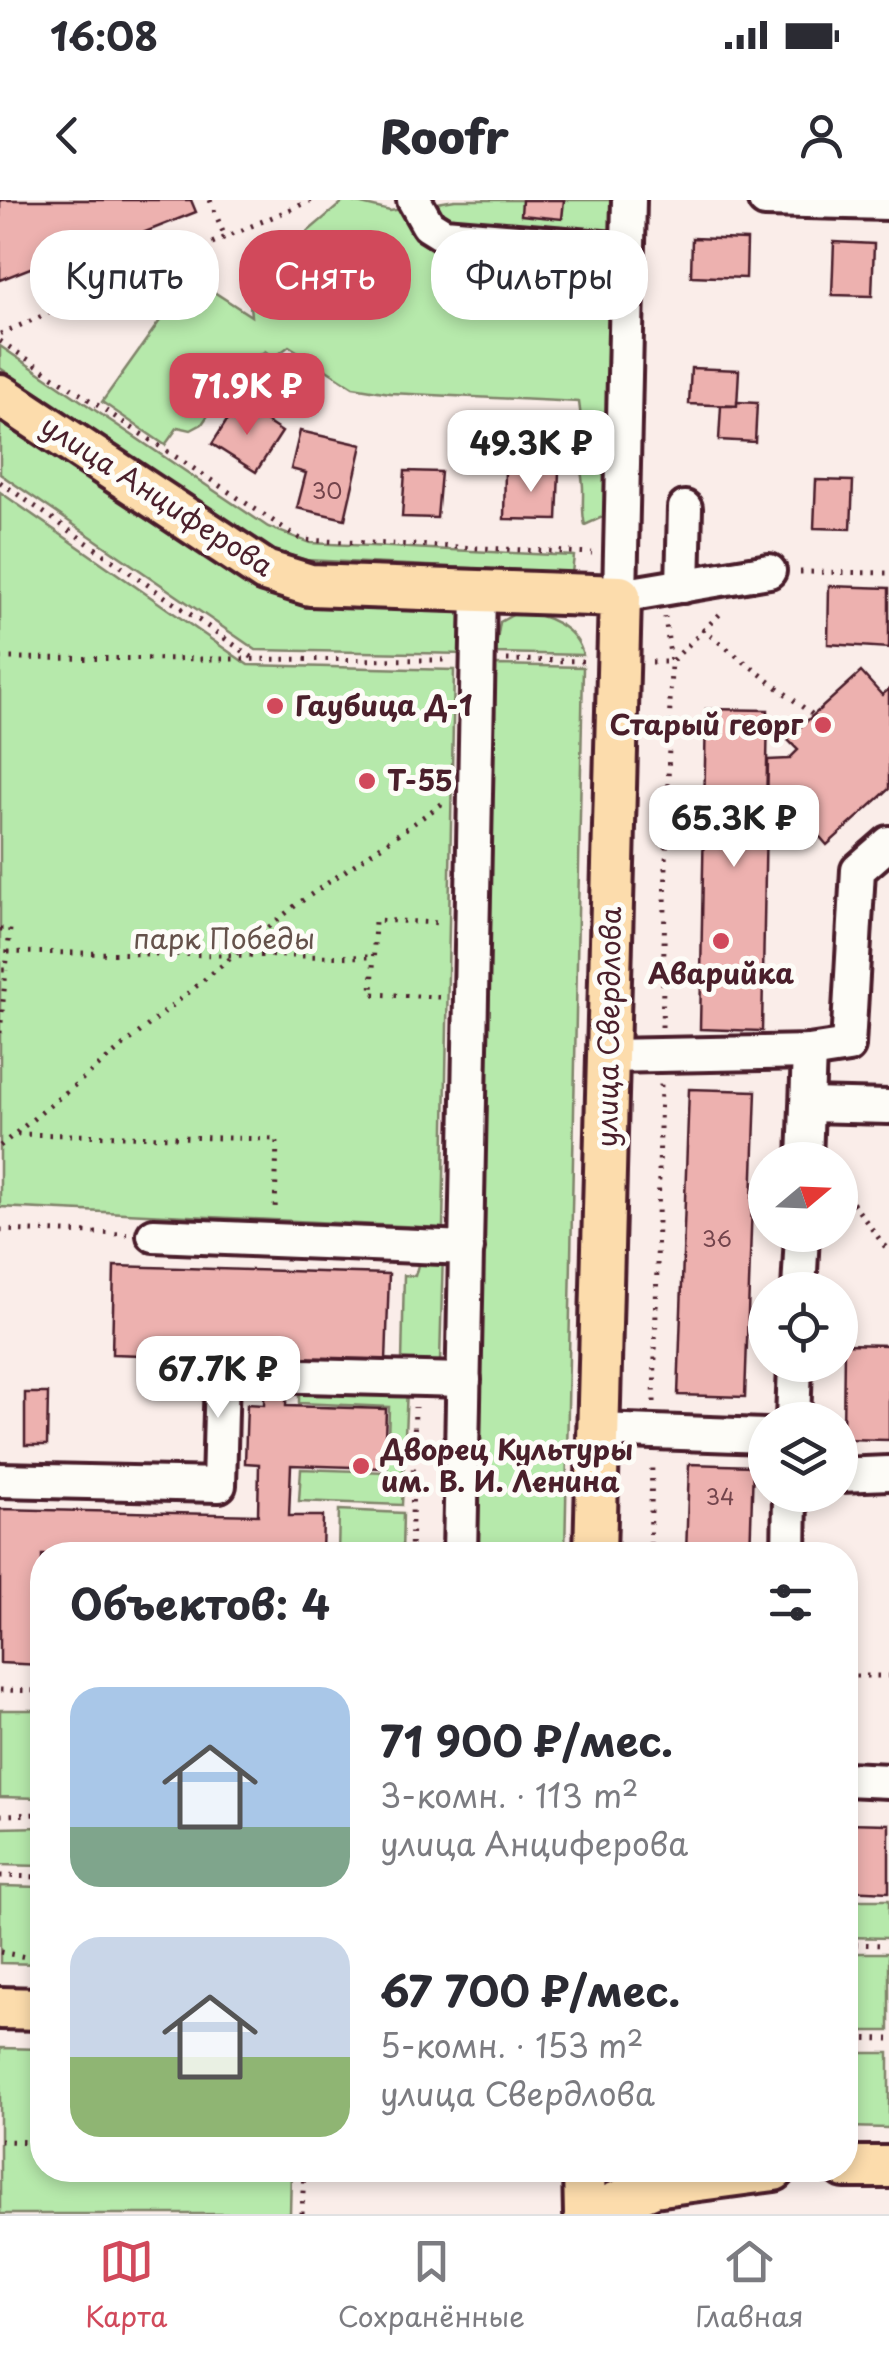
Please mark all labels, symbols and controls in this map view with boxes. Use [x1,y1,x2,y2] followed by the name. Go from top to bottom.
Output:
[50,7,158,64] text: 16:08
[380,101,509,169] text: Roofr
[40,108,95,163] icon: back
[794,108,849,163] icon: person
[30,230,219,320] chip: Купить
[239,230,411,320] chip: Снять
[431,230,648,320] chip: Фильтры
[155,353,339,438] pin: 71.9K ₽
[192,361,302,409] text: 71.9K ₽
[33,403,283,586] street label: улица Анциферова
[439,410,623,495] pin: 49.3K ₽
[469,418,593,466] text: 49.3K ₽
[312,473,342,506] house number: 30
[295,683,472,726] place label: Гаубица Д-1
[264,695,286,717] marker: Гаубица Д-1
[609,702,804,745] place label: Старый георг
[812,714,834,736] marker: Старый георг
[387,758,453,801] place label: Т-55
[356,770,378,792] marker: Т-55
[642,785,826,870] pin: 65.3K ₽
[671,793,797,841] text: 65.3K ₽
[584,906,631,1148] street label: улица Свердлова
[133,916,315,959] park label: парк Победы
[710,930,732,952] marker: Аварийка
[648,951,794,994] place label: Аварийка
[748,1142,858,1252] north arrow
[748,1142,858,1512] map controls
[702,1221,732,1254] house number: 36
[748,1272,858,1382] button: locate
[126,1336,310,1421] pin: 67.7K ₽
[158,1344,278,1392] text: 67.7K ₽
[748,1402,858,1512] button: layers
[380,1427,633,1502] place label: Дворец Культуры им. В. И. Ленина
[350,1455,372,1477] marker: Дворец Культуры им. В. И. Ленина
[705,1479,735,1512] house number: 34
[70,1571,330,1634] text: Объектов: 4
[763,1575,818,1630] icon: filters
[380,1708,673,1771] text: 71 900 ₽/мес.
[150,1727,270,1847] icon: home
[380,1771,639,1819] text: 3-комн. · 113 m²
[380,1819,688,1867] text: улица Анциферова
[380,1958,680,2021] text: 67 700 ₽/мес.
[150,1977,270,2097] icon: home
[380,2021,643,2069] text: 5-комн. · 153 m²
[380,2069,655,2117] text: улица Свердлова
[85,2234,167,2337] tab: Карта
[338,2234,525,2337] tab: Сохранённые
[695,2234,804,2337] tab: Главная

